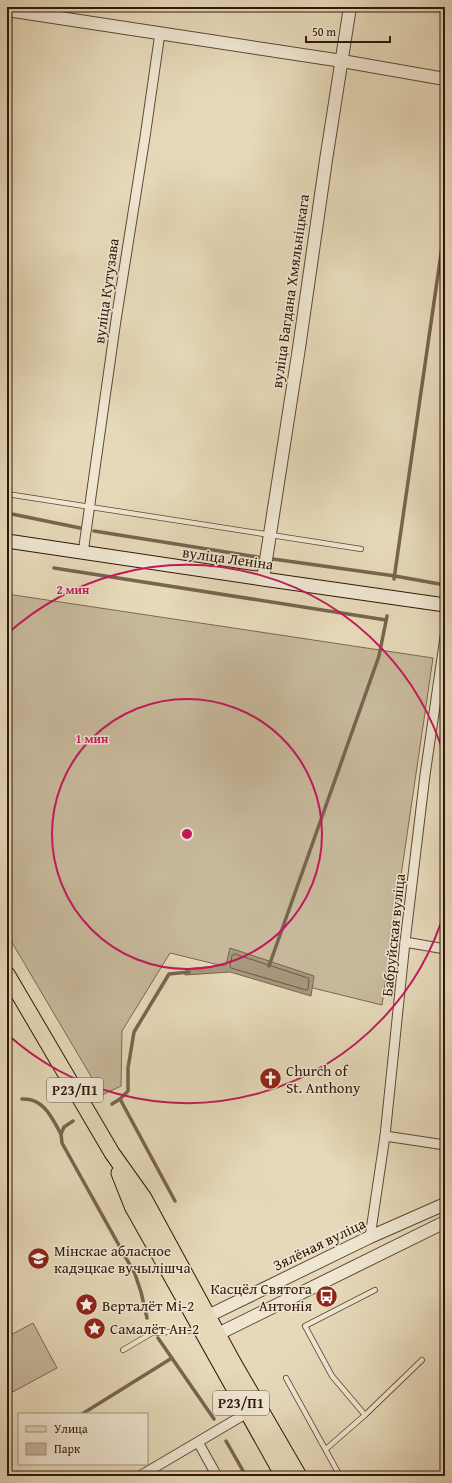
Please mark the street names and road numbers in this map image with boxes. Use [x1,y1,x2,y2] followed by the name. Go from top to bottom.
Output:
[266,192,314,389] street label: вуліца Багдана Хмяльніцкага
[88,236,124,345] street label: вуліца Кутузава
[181,541,276,575] street label: вуліца Леніна
[376,872,410,998] street label: Бабруйская вуліца
[47,1078,103,1102] road number: Р23/П1
[269,1212,370,1275] street label: Зялёная вуліца
[213,1391,269,1415] road number: Р23/П1

